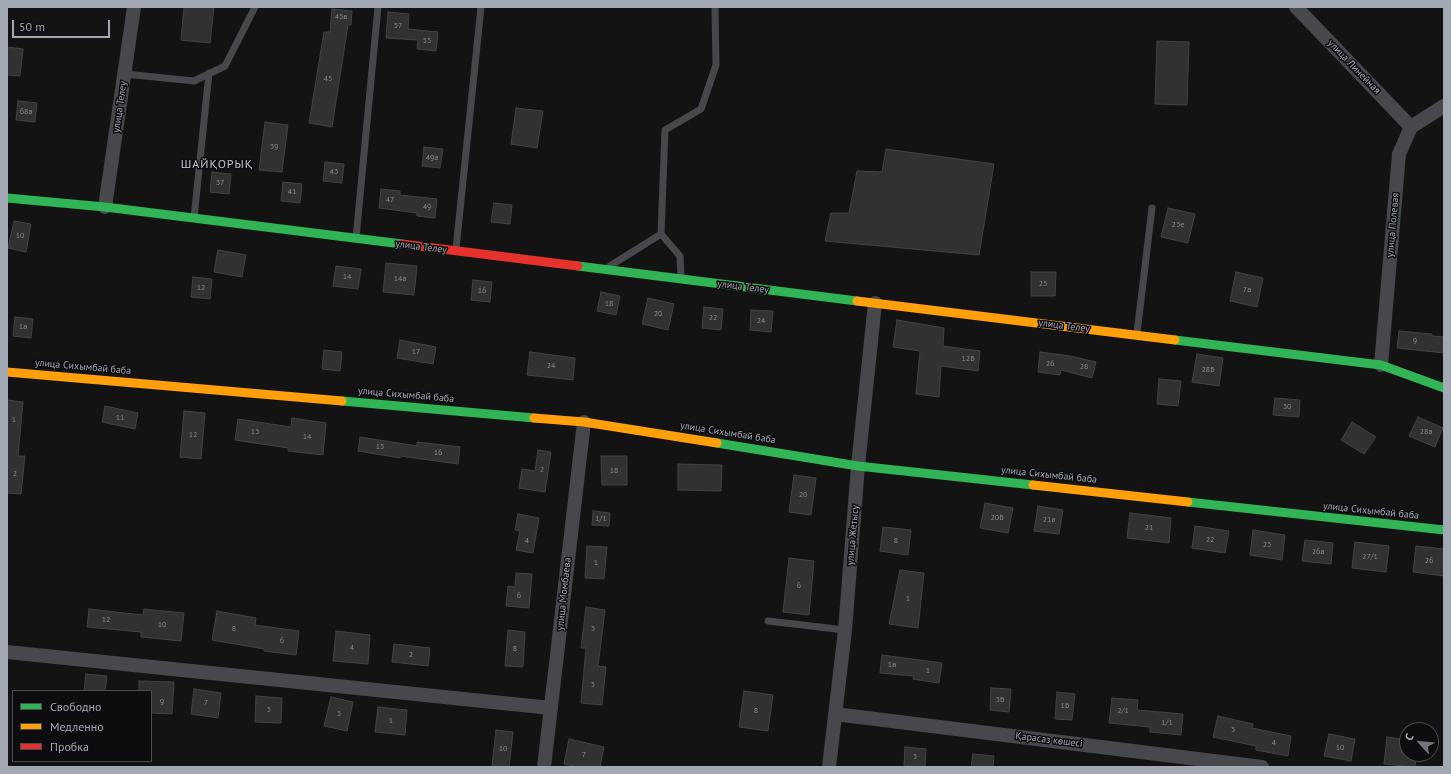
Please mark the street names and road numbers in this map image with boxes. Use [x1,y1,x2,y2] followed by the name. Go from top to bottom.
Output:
[1325,37,1383,97] street label: улица Линейная
[110,80,130,134] street label: улица Телеу
[1384,192,1402,258] street label: улица Полевая
[395,238,447,256] street label: улица Телеу
[717,278,769,296] street label: улица Телеу
[1038,317,1090,335] street label: улица Телеу
[34,357,132,377] street label: улица Сихымбай баба
[357,385,455,405] street label: улица Сихымбай баба
[679,420,777,446] street label: улица Сихымбай баба
[1000,464,1098,486] street label: улица Сихымбай баба
[1322,500,1420,522] street label: улица Сихымбай баба
[844,504,862,566] street label: улица Жетысу
[554,557,574,631] street label: улица Момбаева
[1015,730,1083,750] street label: Қарасаз көшесі

